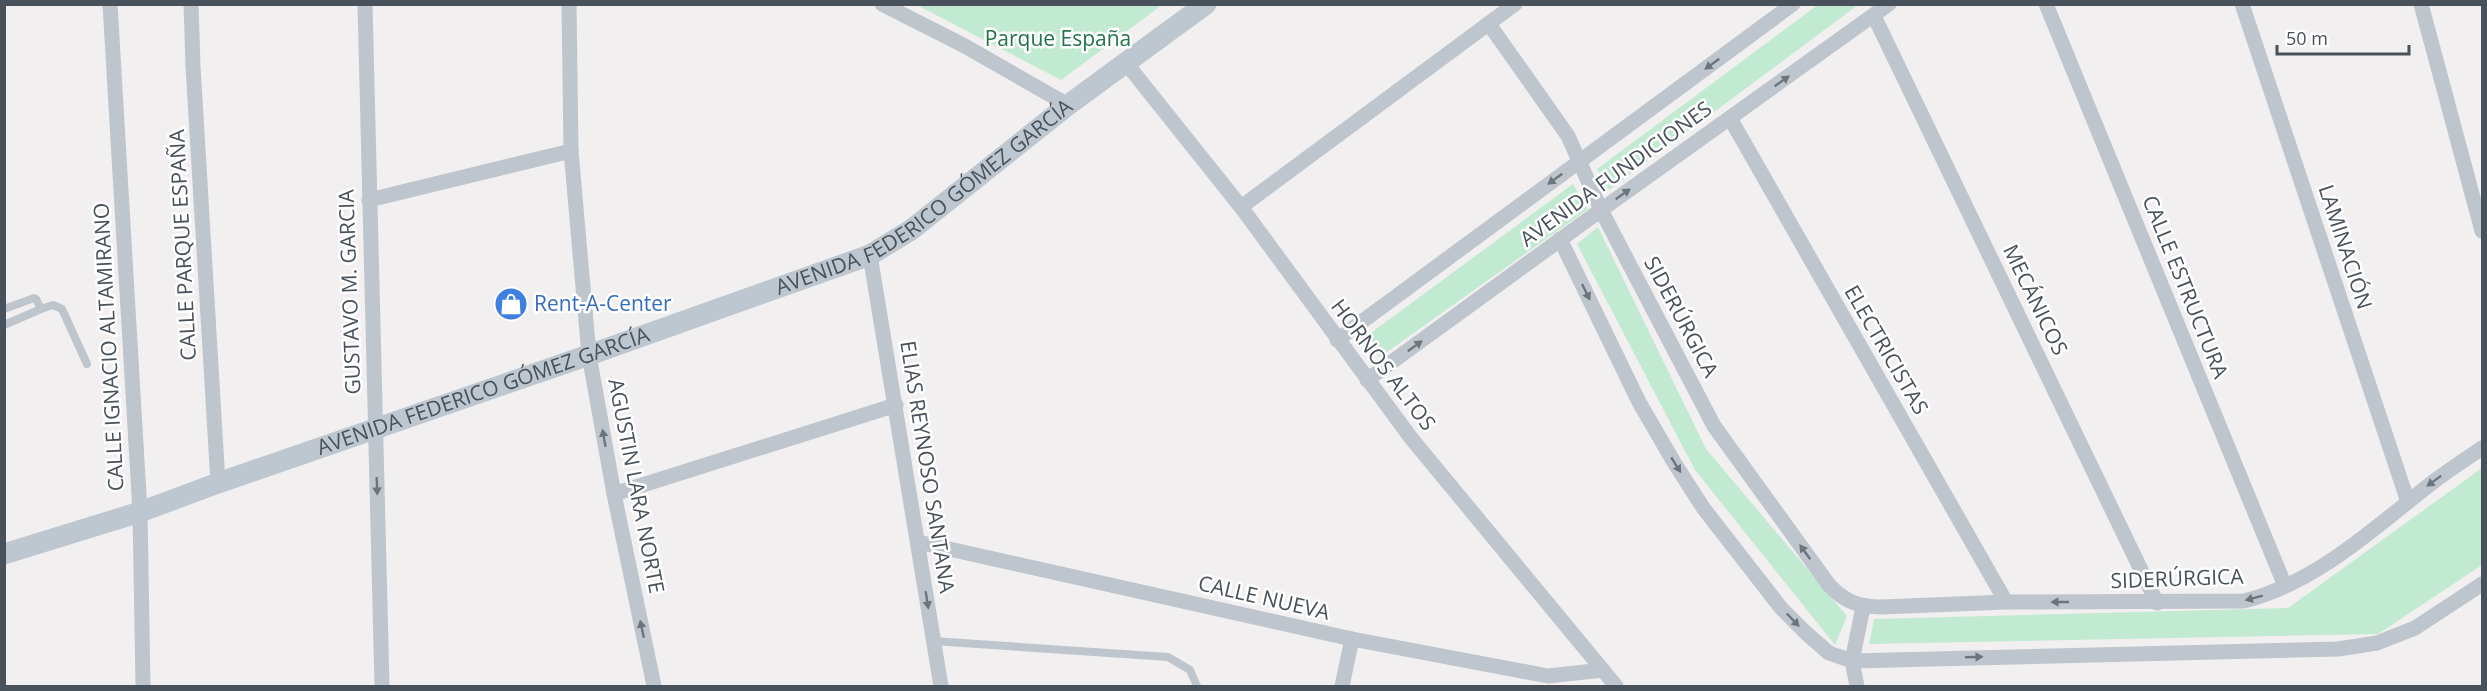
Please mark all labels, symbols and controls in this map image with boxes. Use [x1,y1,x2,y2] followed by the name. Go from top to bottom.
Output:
[2277,18,2409,56] scale bar
[985,24,1131,52] park label: Parque España
[2286,26,2328,50] text: 50 m
[1704,58,1720,70] one-way arrow
[1774,75,1790,87] one-way arrow
[771,92,1078,301] street label: AVENIDA FEDERICO GÓMEZ GARCÍA
[1514,94,1717,252] street label: AVENIDA FUNDICIONES
[162,128,202,361] street label: CALLE PARQUE ESPAÑA
[1547,173,1562,185] one-way arrow
[2313,181,2379,313] street label: LAMINACIÓN
[331,188,367,395] street label: GUSTAVO M. GARCIA
[1615,188,1631,200] one-way arrow
[2136,191,2236,383] street label: CALLE ESTRUCTURA
[86,202,130,492] street label: CALLE IGNACIO ALTAMIRANO
[1997,240,2075,360] street label: MECÁNICOS
[1638,251,1726,383] street label: SIDERÚRGICA
[1839,280,1935,419] street label: ELECTRICISTAS
[1580,283,1590,301] one-way arrow
[493,286,529,322] shop icon: Rent-A-Center
[534,289,672,317] place label: Rent-A-Center
[1325,293,1442,436] street label: HORNOS ALTOS
[313,319,653,461] street label: AVENIDA FEDERICO GÓMEZ GARCÍA
[894,339,962,596] street label: ELIAS REYNOSO SANTANA
[1407,340,1422,352] one-way arrow
[602,376,672,596] street label: AGUSTIN LARA NORTE
[599,428,608,447] one-way arrow
[1670,457,1681,473] one-way arrow
[2427,475,2442,487] one-way arrow
[372,476,382,495] one-way arrow
[1799,545,1811,561] one-way arrow
[2110,562,2245,594] street label: SIDERÚRGICA
[1196,568,1333,626] street label: CALLE NUEVA
[923,591,932,610] one-way arrow
[2245,594,2263,603] one-way arrow
[2050,597,2069,607] one-way arrow
[1786,613,1800,627] one-way arrow
[637,619,646,638] one-way arrow
[1965,652,1984,662] one-way arrow

